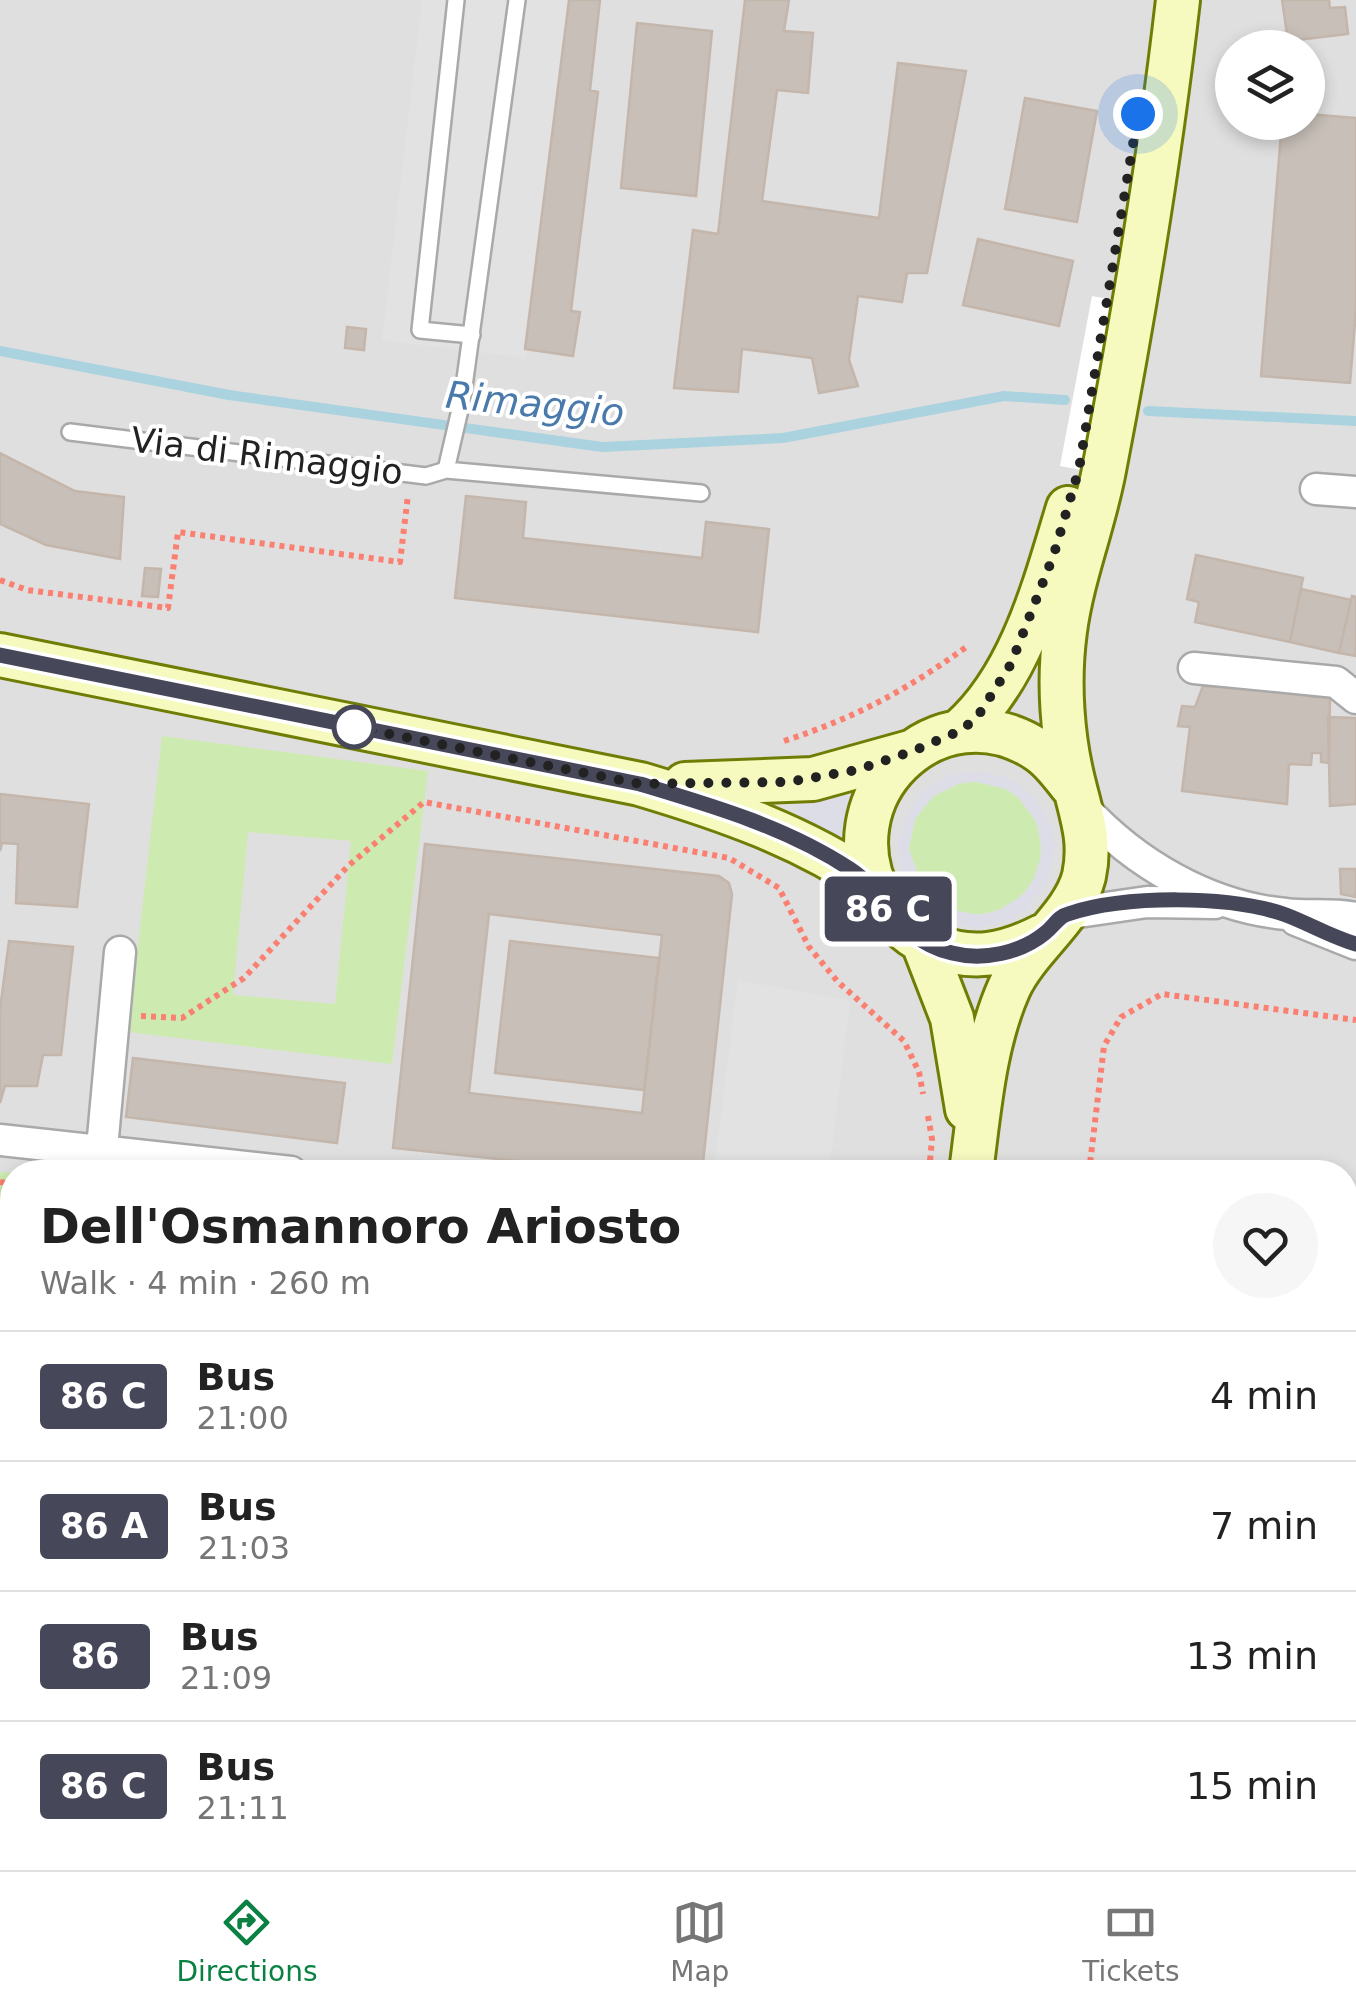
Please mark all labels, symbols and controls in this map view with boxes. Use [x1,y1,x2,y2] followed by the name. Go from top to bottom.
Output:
[1215,30,1325,140] map controls
[1215,30,1325,140] button: layers
[1113,89,1163,139] your location
[444,373,626,435] water label: Rimaggio
[129,419,405,493] street label: Via di Rimaggio
[333,706,375,748] unlabelled marker
[818,876,958,942] line badge: 86 C
[845,889,931,929] text: 86 C
[1213,1193,1318,1298] button: heart
[40,1198,681,1254] text: Dell'Osmannoro Ariosto
[40,1264,371,1302] text: Walk · 4 min · 260 m
[197,1355,275,1399] text: Bus
[1210,1374,1318,1418] text: 4 min
[60,1376,147,1416] text: 86 C
[197,1399,289,1437] text: 21:00
[198,1485,277,1529] text: Bus
[1210,1504,1318,1548] text: 7 min
[60,1506,148,1546] text: 86 A
[198,1529,290,1567] text: 21:03
[180,1615,259,1659] text: Bus
[1186,1634,1318,1678] text: 13 min
[71,1636,119,1676] text: 86
[180,1659,272,1697] text: 21:09
[197,1745,275,1789] text: Bus
[1186,1764,1318,1808] text: 15 min
[60,1766,147,1806] text: 86 C
[197,1789,289,1827] text: 21:11
[176,1895,317,1988] tab: Directions
[670,1895,729,1988] tab: Map
[1082,1895,1180,1988] tab: Tickets

